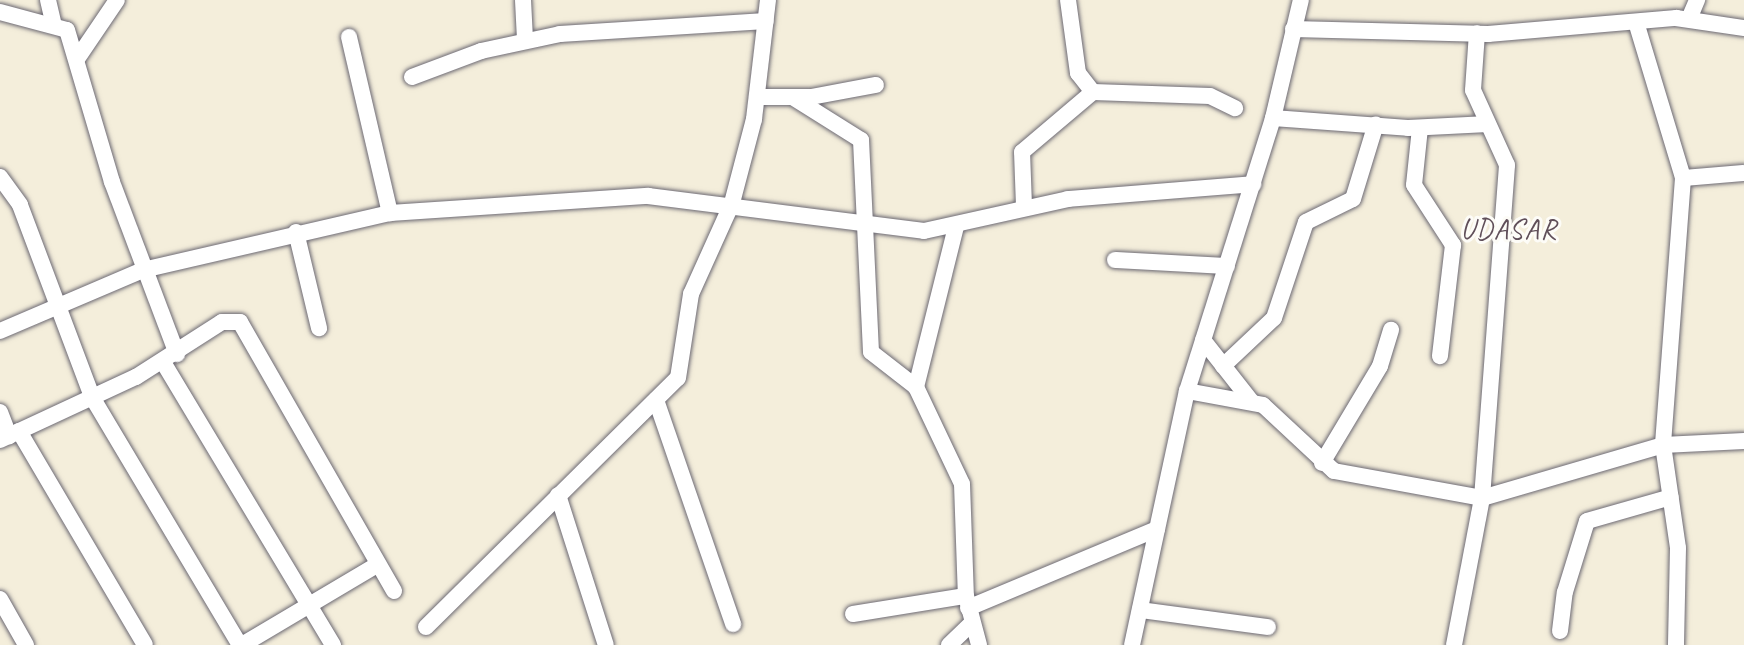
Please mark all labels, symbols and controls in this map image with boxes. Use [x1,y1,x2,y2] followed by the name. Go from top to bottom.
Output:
[1462,212,1556,246] district label: UDASAR

